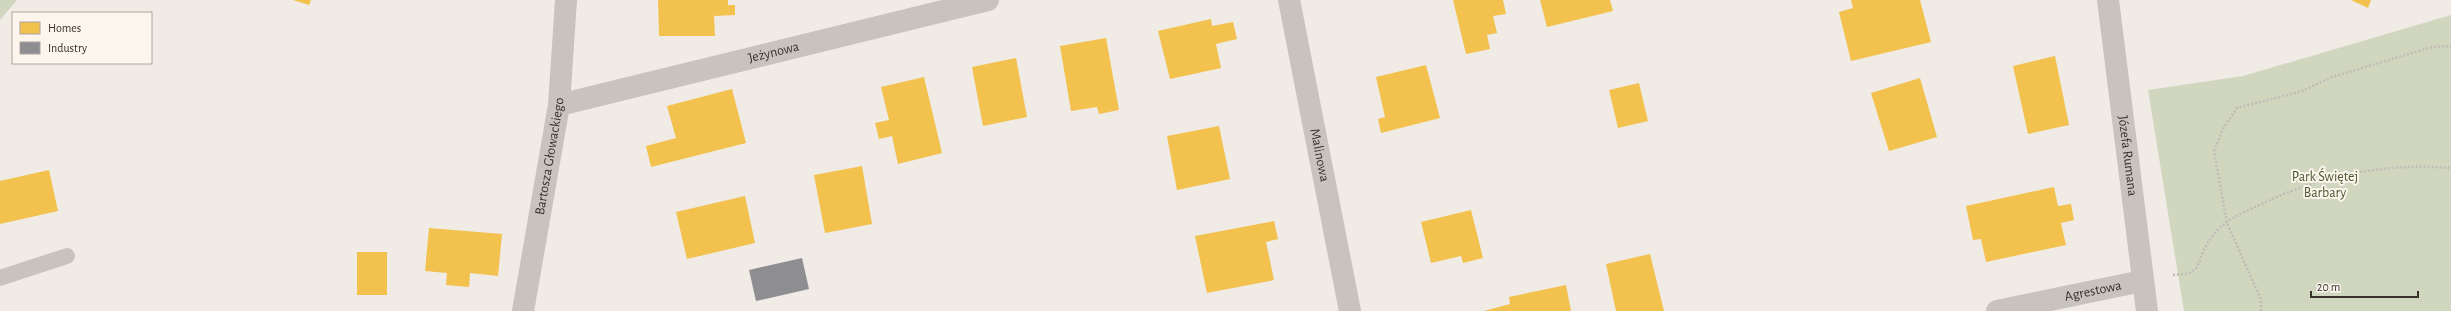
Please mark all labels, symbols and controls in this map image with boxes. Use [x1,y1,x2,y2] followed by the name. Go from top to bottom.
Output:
[12,12,152,64] legend
[48,22,81,34] text: Homes
[747,39,801,65] street label: Jeżynowa
[48,42,87,55] text: Industry
[533,97,566,216] street label: Bartosza Głowackiego
[2116,115,2140,198] street label: Józefa Rumana
[1307,127,1332,183] street label: Malinowa
[2292,167,2358,200] park label: Park Świętej Barbary
[2311,273,2418,299] scale bar
[2063,278,2123,304] street label: Agrestowa
[2317,281,2340,293] text: 20 m

